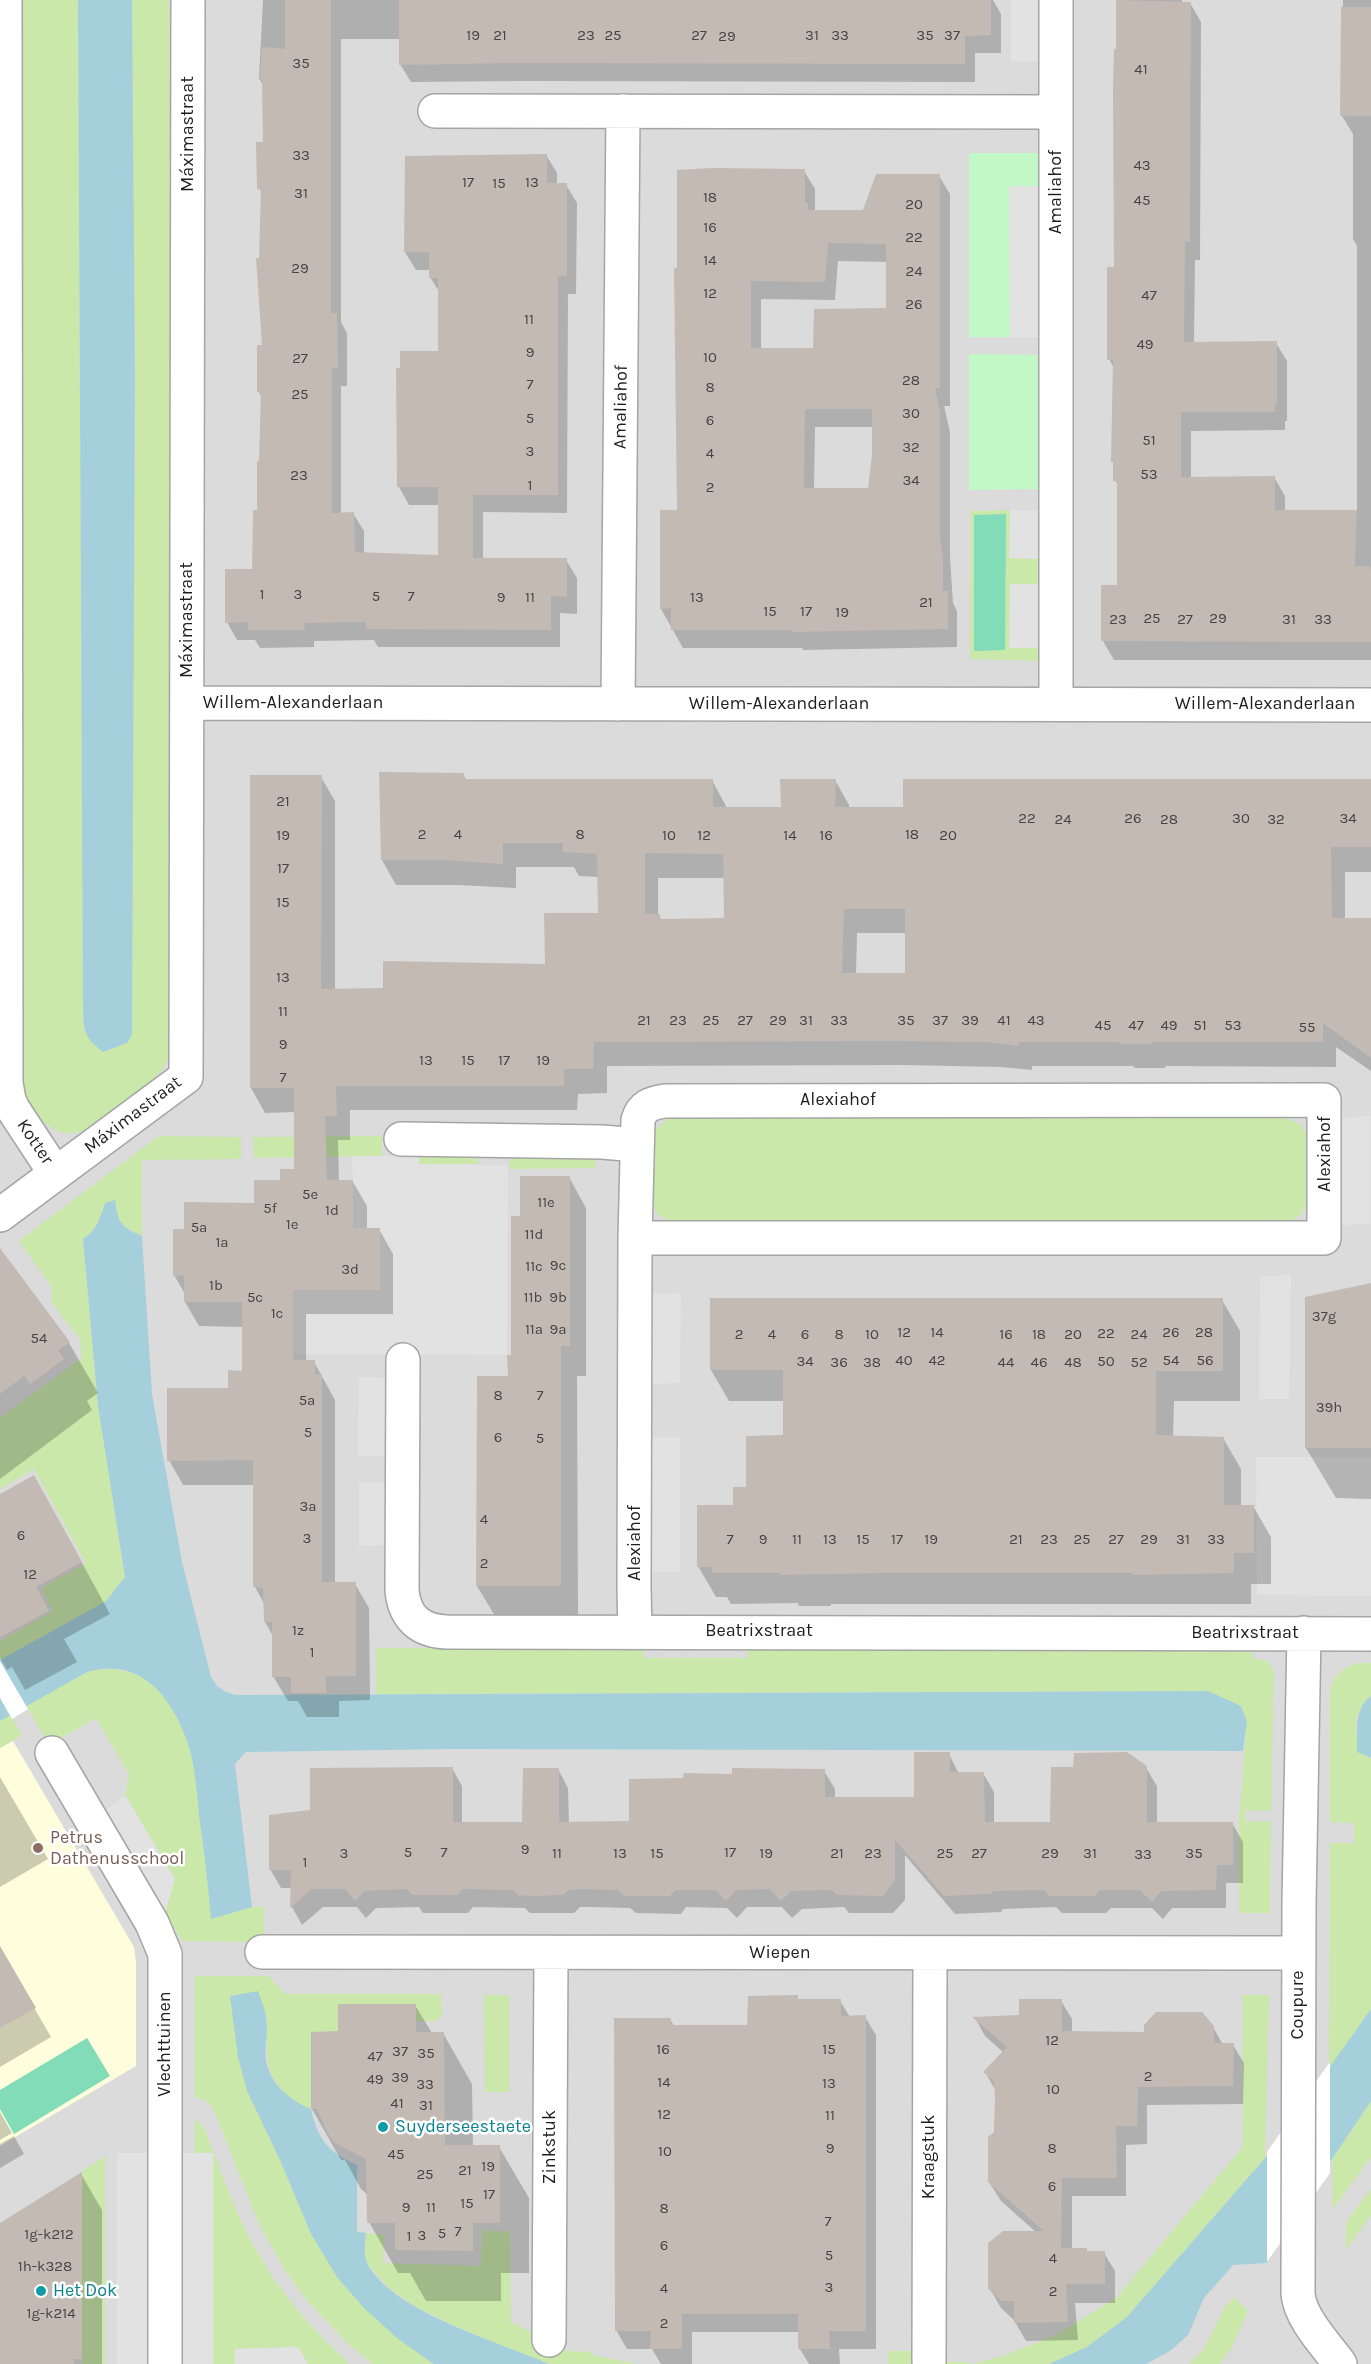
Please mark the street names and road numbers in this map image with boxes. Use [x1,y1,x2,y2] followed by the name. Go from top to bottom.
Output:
[177,76,199,192] street label: Máximastraat
[1045,150,1067,234] street label: Amaliahof
[609,365,633,449] street label: Amaliahof
[176,562,198,678] street label: Máximastraat
[203,692,383,714] street label: Willem-Alexanderlaan
[689,693,869,715] street label: Willem-Alexanderlaan
[1175,693,1355,715] street label: Willem-Alexanderlaan
[80,1072,186,1158] street label: Máximastraat
[800,1089,876,1111] street label: Alexiahof
[12,1115,58,1169] street label: Kotter
[1314,1116,1336,1192] street label: Alexiahof
[624,1505,646,1581] street label: Alexiahof
[705,1620,813,1642] street label: Beatrixstraat
[1191,1622,1299,1644] street label: Beatrixstraat
[749,1942,811,1964] street label: Wiepen
[1287,1971,1309,2039] street label: Coupure
[154,1991,176,2097] street label: Vlechttuinen
[539,2110,561,2184] street label: Zinkstuk
[918,2115,940,2199] street label: Kraagstuk

